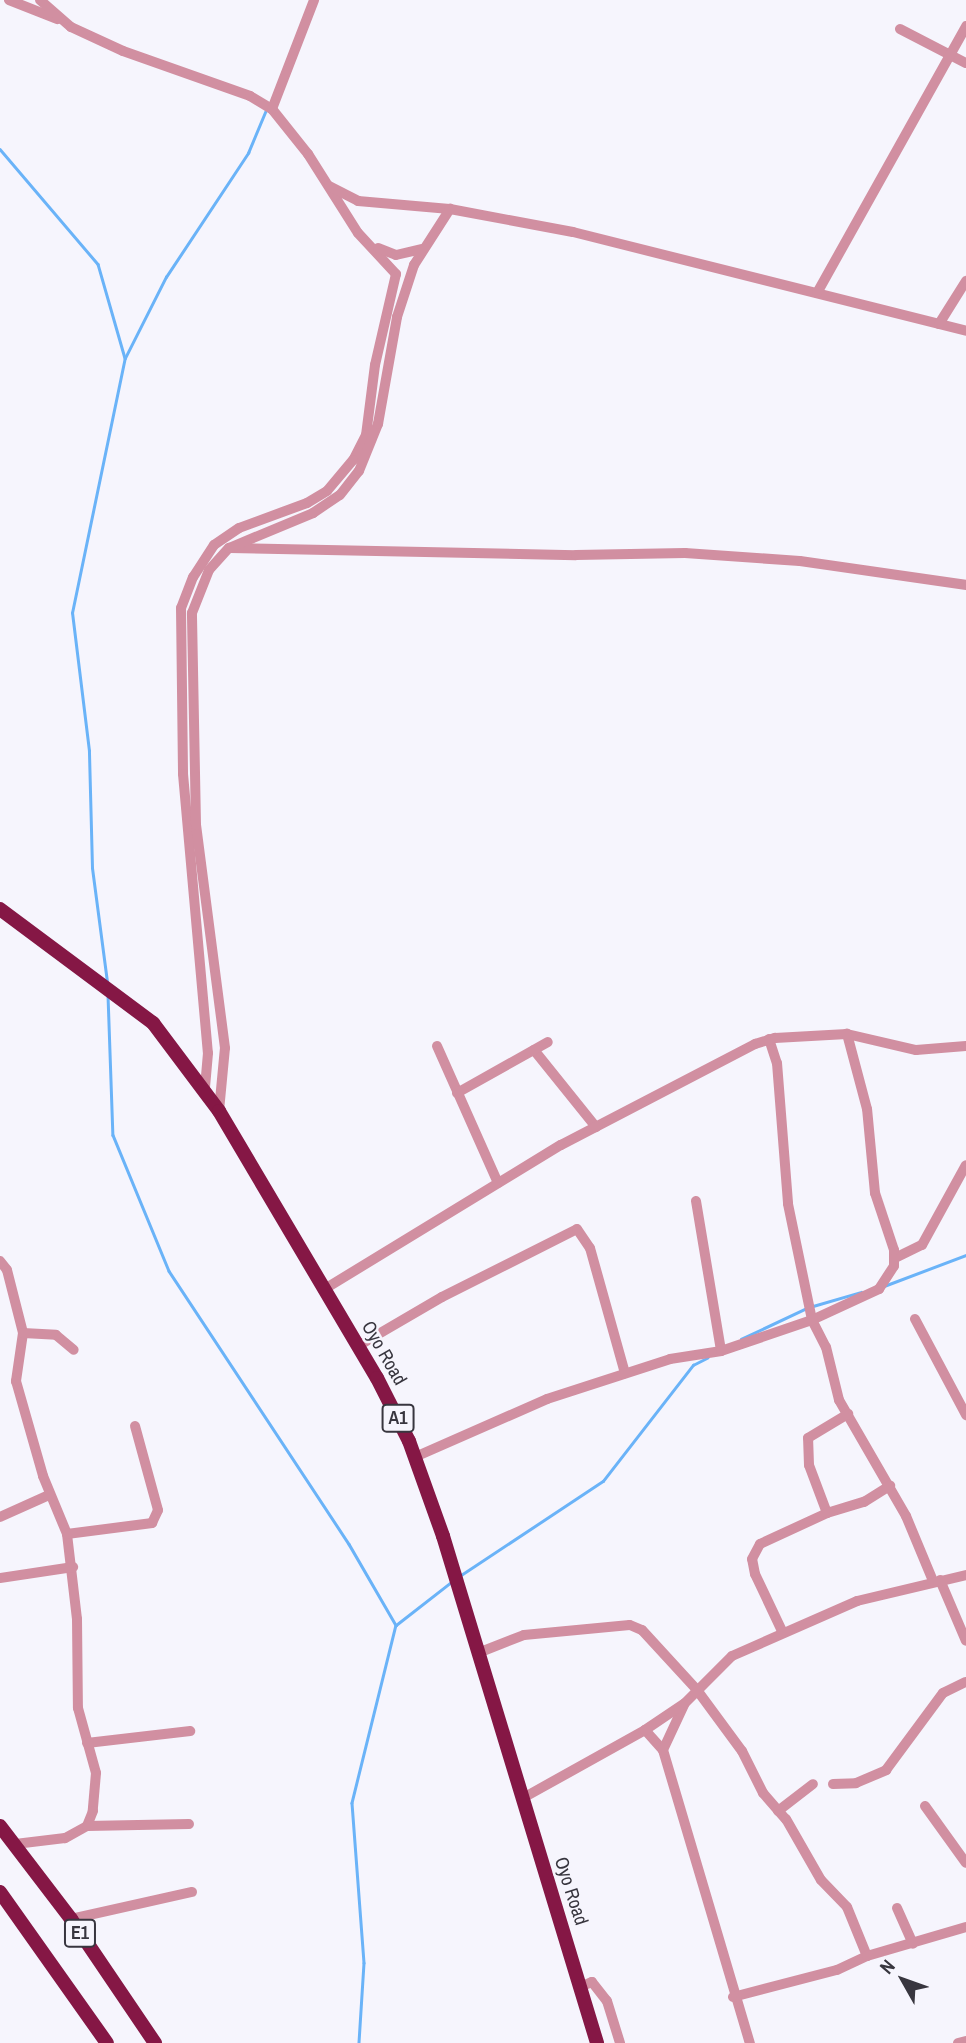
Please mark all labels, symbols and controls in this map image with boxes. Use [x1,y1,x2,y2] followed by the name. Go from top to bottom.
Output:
[357,1317,411,1389] street label: Oyo Road
[380,1404,416,1433] road number: A1
[549,1854,593,1928] street label: Oyo Road
[62,1919,98,1948] road number: E1
[868,1945,938,2015] north arrow
[873,1954,900,1979] text: N

